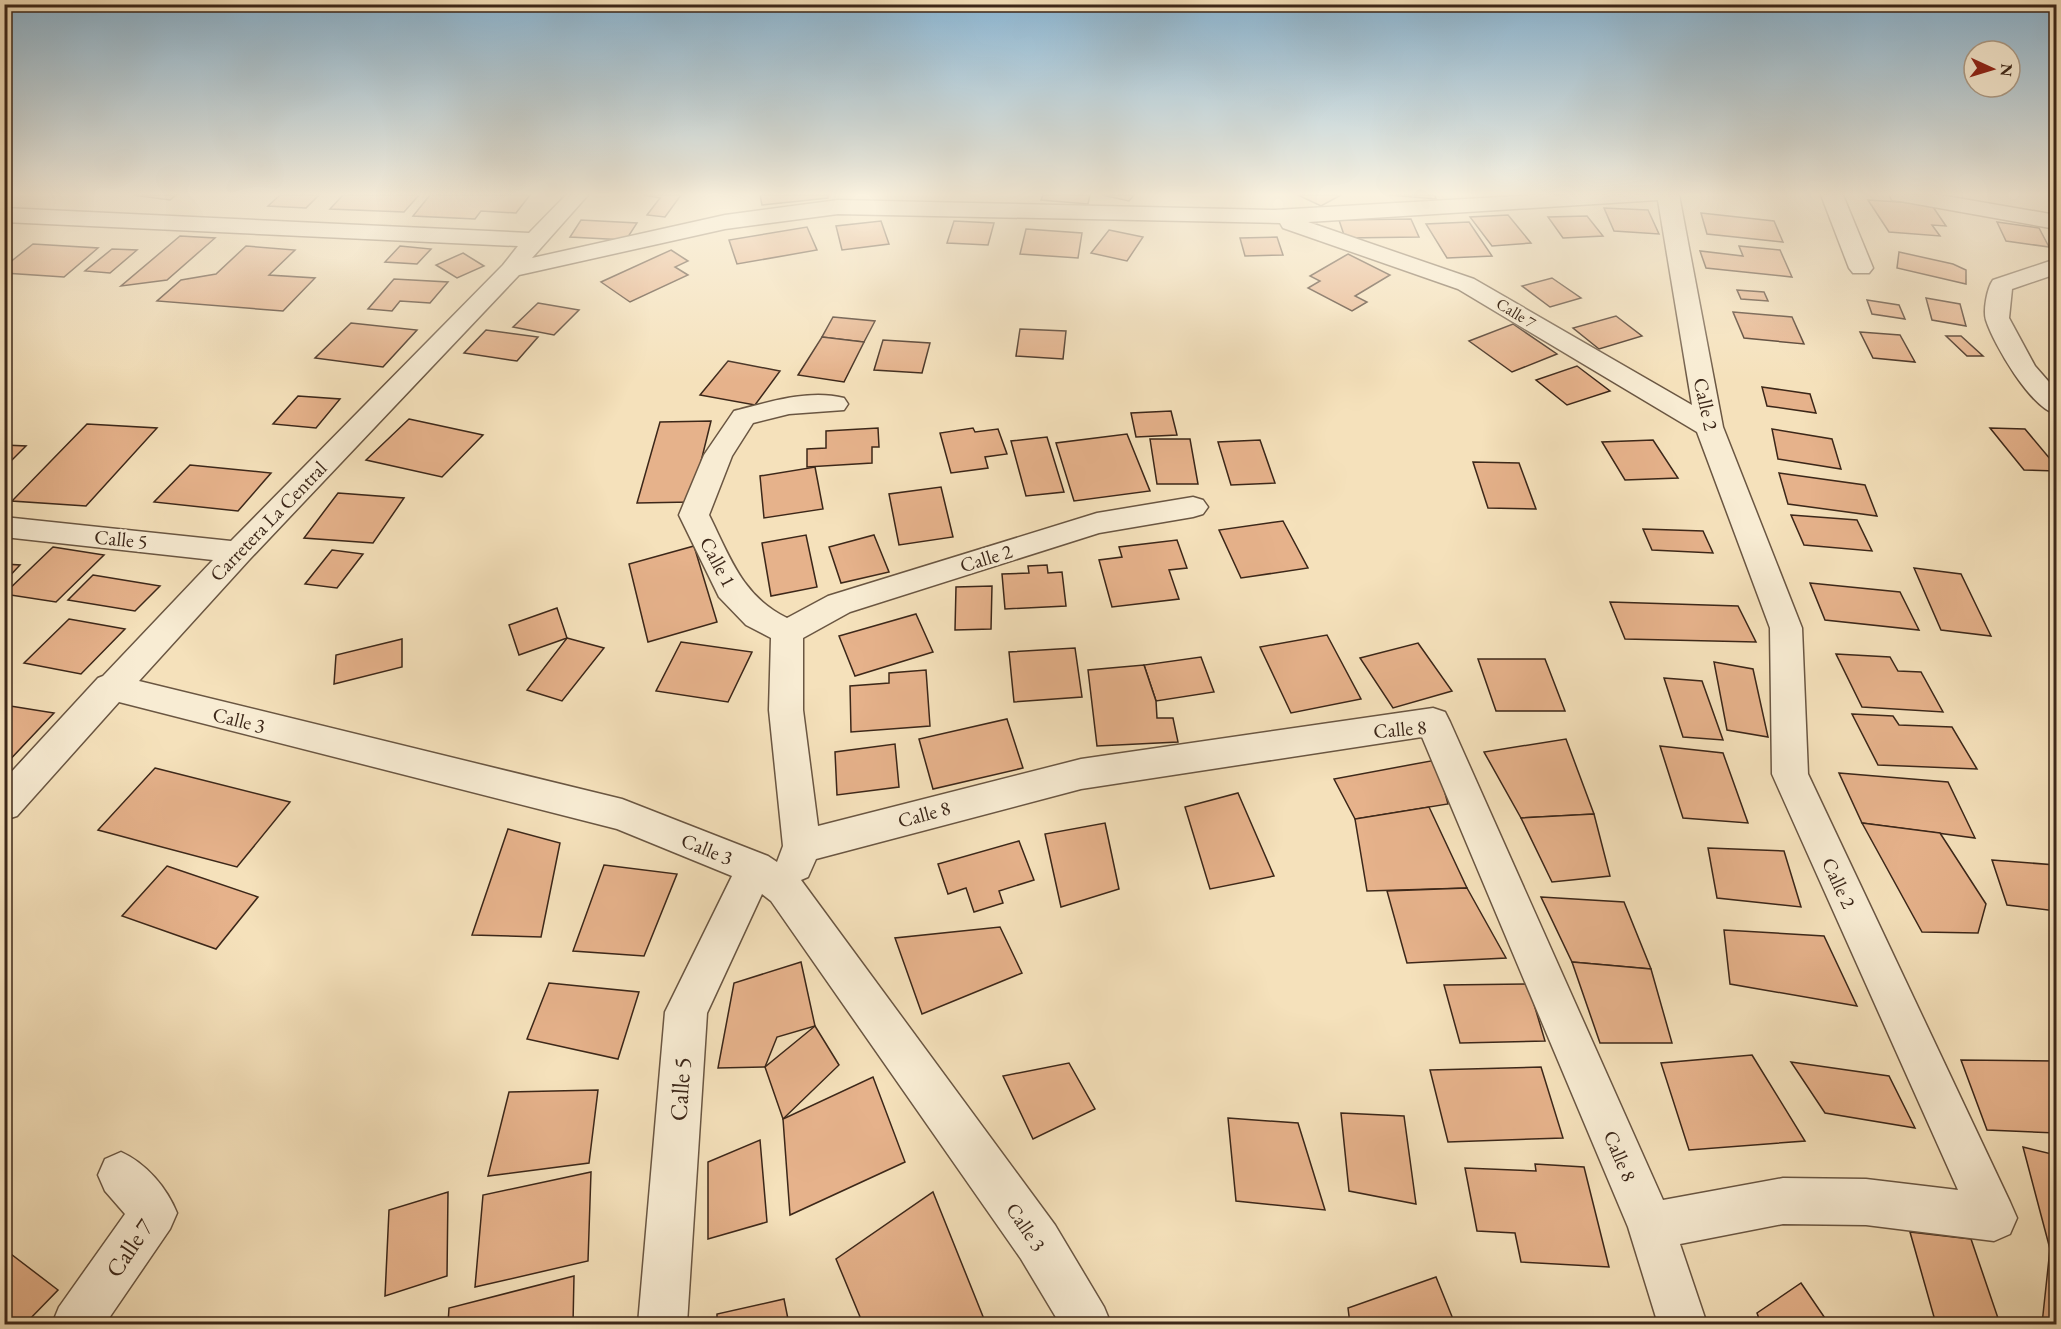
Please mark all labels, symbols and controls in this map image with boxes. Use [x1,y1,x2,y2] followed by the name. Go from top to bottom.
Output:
[1962,39,2022,99] north arrow
[1996,63,2017,77] text: N
[1492,293,1540,333] street label: Calle 7
[1688,375,1724,433] street label: Calle 2
[204,455,332,587] street label: Carretera La Central
[93,523,149,555] street label: Calle 5
[694,532,742,592] street label: Calle 1
[957,538,1016,578] street label: Calle 2
[210,701,268,739] street label: Calle 3
[1372,714,1428,744] street label: Calle 8
[895,795,953,833] street label: Calle 8
[677,827,737,871] street label: Calle 3
[1816,853,1862,913] street label: Calle 2
[662,1056,698,1122] street label: Calle 5
[1598,1126,1642,1186] street label: Calle 8
[1000,1198,1052,1256] street label: Calle 3
[98,1212,160,1283] street label: Calle 7

